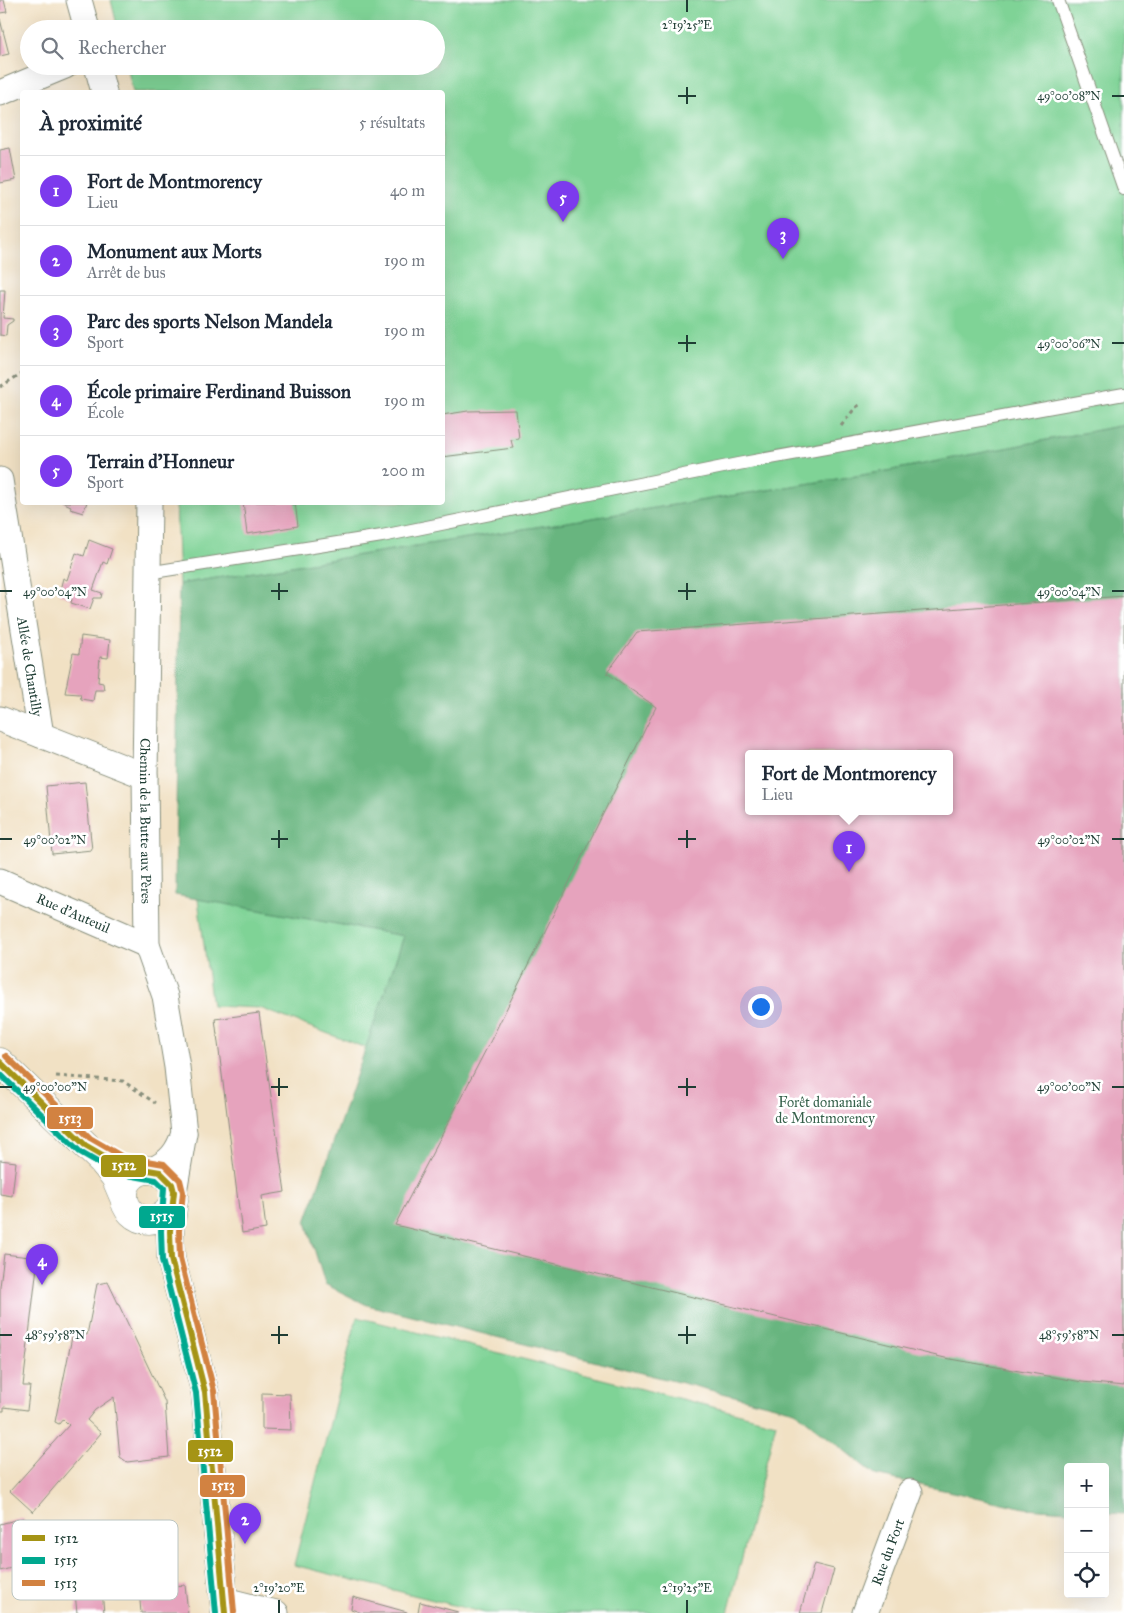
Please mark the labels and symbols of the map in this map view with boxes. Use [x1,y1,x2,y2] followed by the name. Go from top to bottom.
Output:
[662,18,712,32] text: 2°19'25"E
[1037,89,1101,103] text: 49°00'08"N
[547,181,579,222] pin: 5
[767,218,799,259] pin: 3
[1037,337,1101,351] text: 49°00'06"N
[23,585,87,599] text: 49°00'04"N
[1037,585,1101,599] text: 49°00'04"N
[13,614,46,718] street label: Allée de Chantilly
[136,738,155,904] street label: Chemin de la Butte aux Pères
[833,831,865,872] pin: 1
[23,833,87,847] text: 49°00'02"N
[1037,833,1101,847] text: 49°00'02"N
[34,889,113,937] street label: Rue d'Auteuil
[748,994,774,1020] your location
[23,1080,87,1094] text: 49°00'00"N
[1037,1080,1101,1094] text: 49°00'00"N
[775,1094,875,1127] park label: Forêt domaniale de Montmorency
[46,1106,94,1130] line badge: 1513
[58,1110,82,1128] text: 1513
[100,1154,147,1178] line badge: 1512
[112,1157,137,1174] text: 1512
[138,1205,186,1229] line badge: 1515
[150,1208,174,1225] text: 1515
[26,1244,58,1285] pin: 4
[25,1328,85,1342] text: 48°59'58"N
[1039,1328,1099,1342] text: 48°59'58"N
[187,1439,234,1463] line badge: 1512
[198,1443,223,1460] text: 1512
[199,1474,246,1498] line badge: 1513
[211,1477,235,1495] text: 1513
[229,1503,261,1544] pin: 2
[868,1516,908,1588] street label: Rue du Fort
[12,1520,178,1600] legend
[54,1530,78,1547] text: 1512
[54,1552,78,1569] text: 1515
[54,1575,77,1592] text: 1513
[253,1581,305,1595] text: 2°19'20"E
[662,1581,712,1595] text: 2°19'25"E

